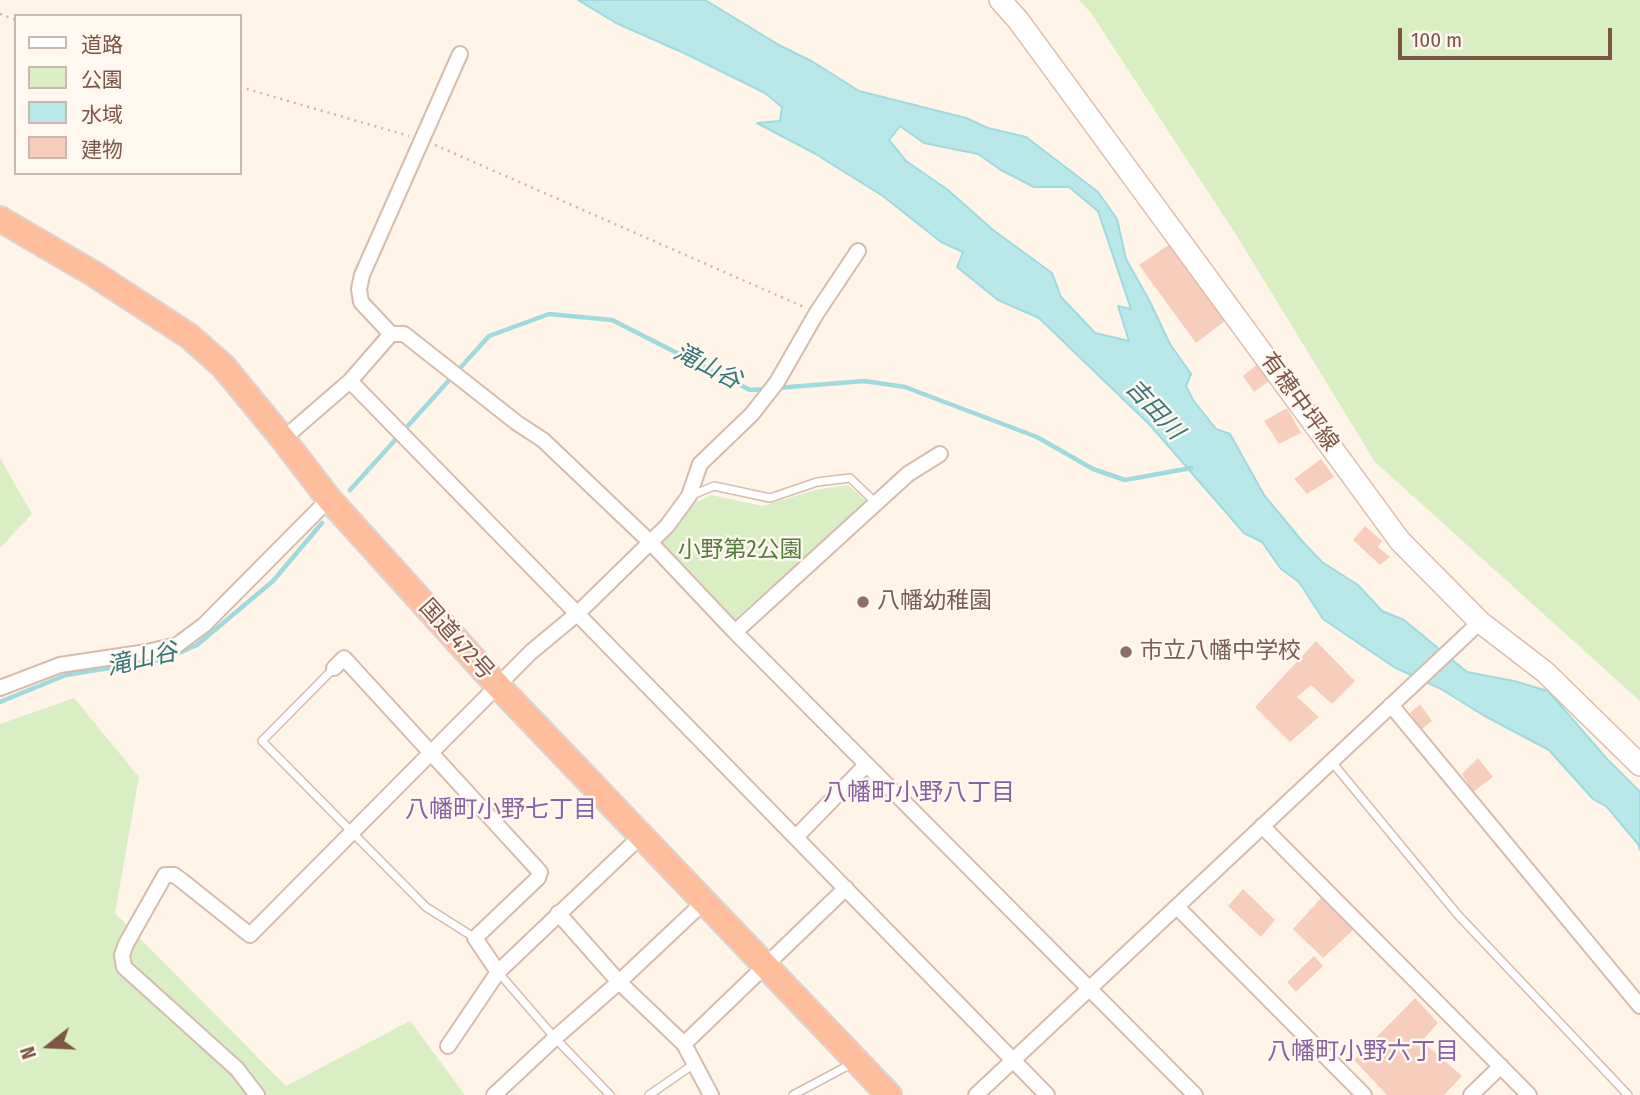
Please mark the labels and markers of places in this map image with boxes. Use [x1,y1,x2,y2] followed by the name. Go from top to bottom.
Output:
[877,588,992,616] place label: 八幡幼稚園
[855,594,871,610] marker: 八幡幼稚園
[1140,638,1301,666] place label: 市立八幡中学校
[1118,644,1134,660] marker: 市立八幡中学校

